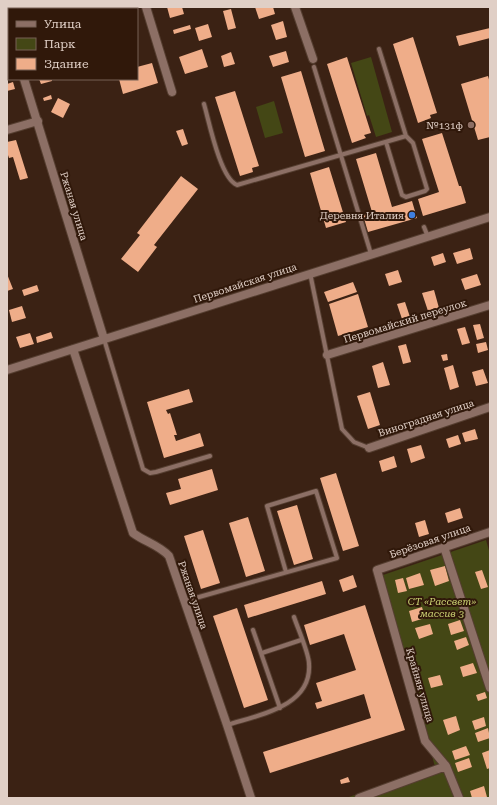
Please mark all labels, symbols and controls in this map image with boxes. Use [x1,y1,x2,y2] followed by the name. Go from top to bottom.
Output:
[8,8,138,80] legend
[44,17,82,31] text: Улица
[44,37,76,51] text: Парк
[44,57,89,71] text: Здание
[426,120,463,131] place label: №131ф
[466,120,476,130] marker: №131ф
[58,170,90,242] street label: Ржаная улица
[320,210,404,221] place label: Деревня Италия
[407,210,417,220] marker: Деревня Италия
[192,261,299,305] street label: Первомайская улица
[342,297,469,345] street label: Первомайский переулок
[377,397,476,439] street label: Виноградная улица
[388,522,473,560] street label: Берёзовая улица
[176,559,210,631] street label: Ржаная улица
[408,596,476,619] park label: СТ «Рассвет» массив 3
[404,647,436,724] street label: Крайняя улица

